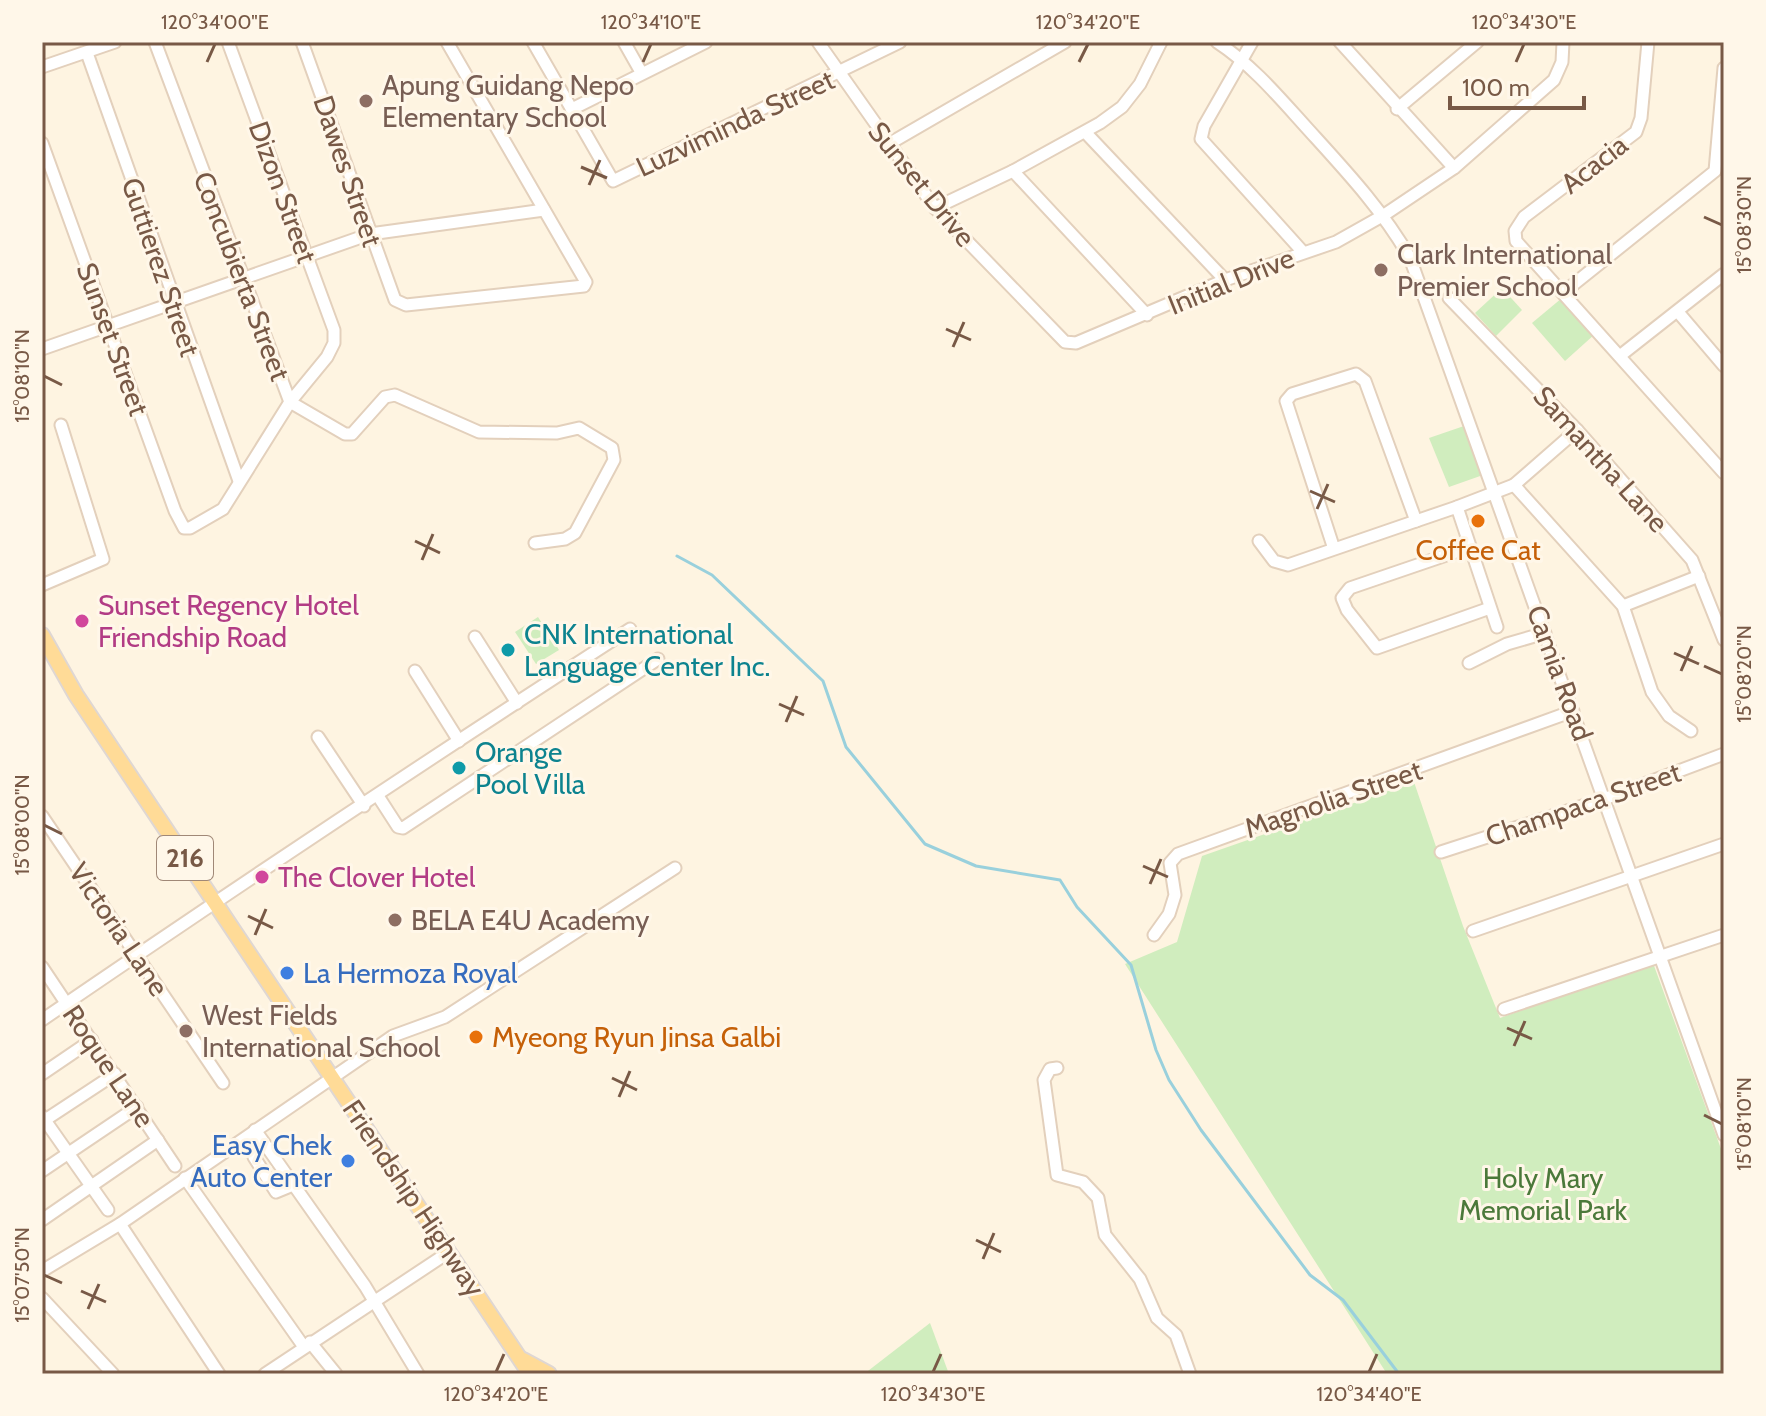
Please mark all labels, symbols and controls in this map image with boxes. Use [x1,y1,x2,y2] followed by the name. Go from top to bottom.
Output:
[161,10,269,34] text: 120°34'00"E
[601,10,701,34] text: 120°34'10"E
[1036,10,1140,34] text: 120°34'20"E
[1472,10,1576,34] text: 120°34'30"E
[1450,60,1584,110] scale bar
[630,62,840,184] street label: Luzviminda Street
[382,68,634,134] place label: Apung Guidang Nepo Elementary School
[1462,73,1530,102] text: 100 m
[306,91,390,251] street label: Dawes Street
[357,92,375,110] marker: Apung Guidang Nepo Elementary School
[861,115,983,253] street label: Sunset Drive
[242,117,324,267] street label: Dizon Street
[1554,127,1635,201] street label: Acacia
[187,167,297,385] street label: Concubierta Street
[115,173,207,361] street label: Guttierez Street
[1732,176,1756,274] text: 15°08'30"N
[1397,237,1612,303] place label: Clark International Premier School
[1163,240,1299,322] street label: Initial Drive
[70,258,156,420] street label: Sunset Street
[1372,261,1390,279] marker: Clark International Premier School
[10,329,34,423] text: 15°08'10"N
[1526,379,1676,539] street label: Samantha Lane
[1469,512,1487,530] marker: Coffee Cat
[1415,533,1541,567] place label: Coffee Cat
[98,588,359,654] place label: Sunset Regency Hotel Friendship Road
[1520,601,1600,745] street label: Camia Road
[73,612,91,630] marker: Sunset Regency Hotel Friendship Road
[524,617,770,683] place label: CNK International Language Center Inc.
[1732,625,1756,723] text: 15°08'20"N
[499,641,517,659] marker: CNK International Language Center Inc.
[475,735,586,801] place label: Orange Pool Villa
[1240,753,1426,845] street label: Magnolia Street
[1481,755,1685,853] street label: Champaca Street
[450,759,468,777] marker: Orange Pool Villa
[10,774,34,876] text: 15°08'00"N
[157,836,213,880] road number: 216
[62,856,176,1002] street label: Victoria Lane
[278,860,476,894] place label: The Clover Hotel
[253,868,271,886] marker: The Clover Hotel
[411,903,649,937] place label: BELA E4U Academy
[386,911,404,929] marker: BELA E4U Academy
[303,956,518,990] place label: La Hermoza Royal
[278,964,296,982] marker: La Hermoza Royal
[56,998,162,1134] street label: Roque Lane
[202,998,440,1064] place label: West Fields International School
[492,1020,781,1054] place label: Myeong Ryun Jinsa Galbi
[177,1022,195,1040] marker: West Fields International School
[467,1028,485,1046] marker: Myeong Ryun Jinsa Galbi
[1732,1077,1756,1171] text: 15°08'10"N
[336,1093,492,1303] street label: Friendship Highway
[190,1128,332,1194] place label: Easy Chek Auto Center
[339,1152,357,1170] marker: Easy Chek Auto Center
[1459,1161,1628,1227] park label: Holy Mary Memorial Park
[10,1227,34,1323] text: 15°07'50"N
[444,1382,548,1406] text: 120°34'20"E
[881,1382,985,1406] text: 120°34'30"E
[1316,1382,1422,1406] text: 120°34'40"E

